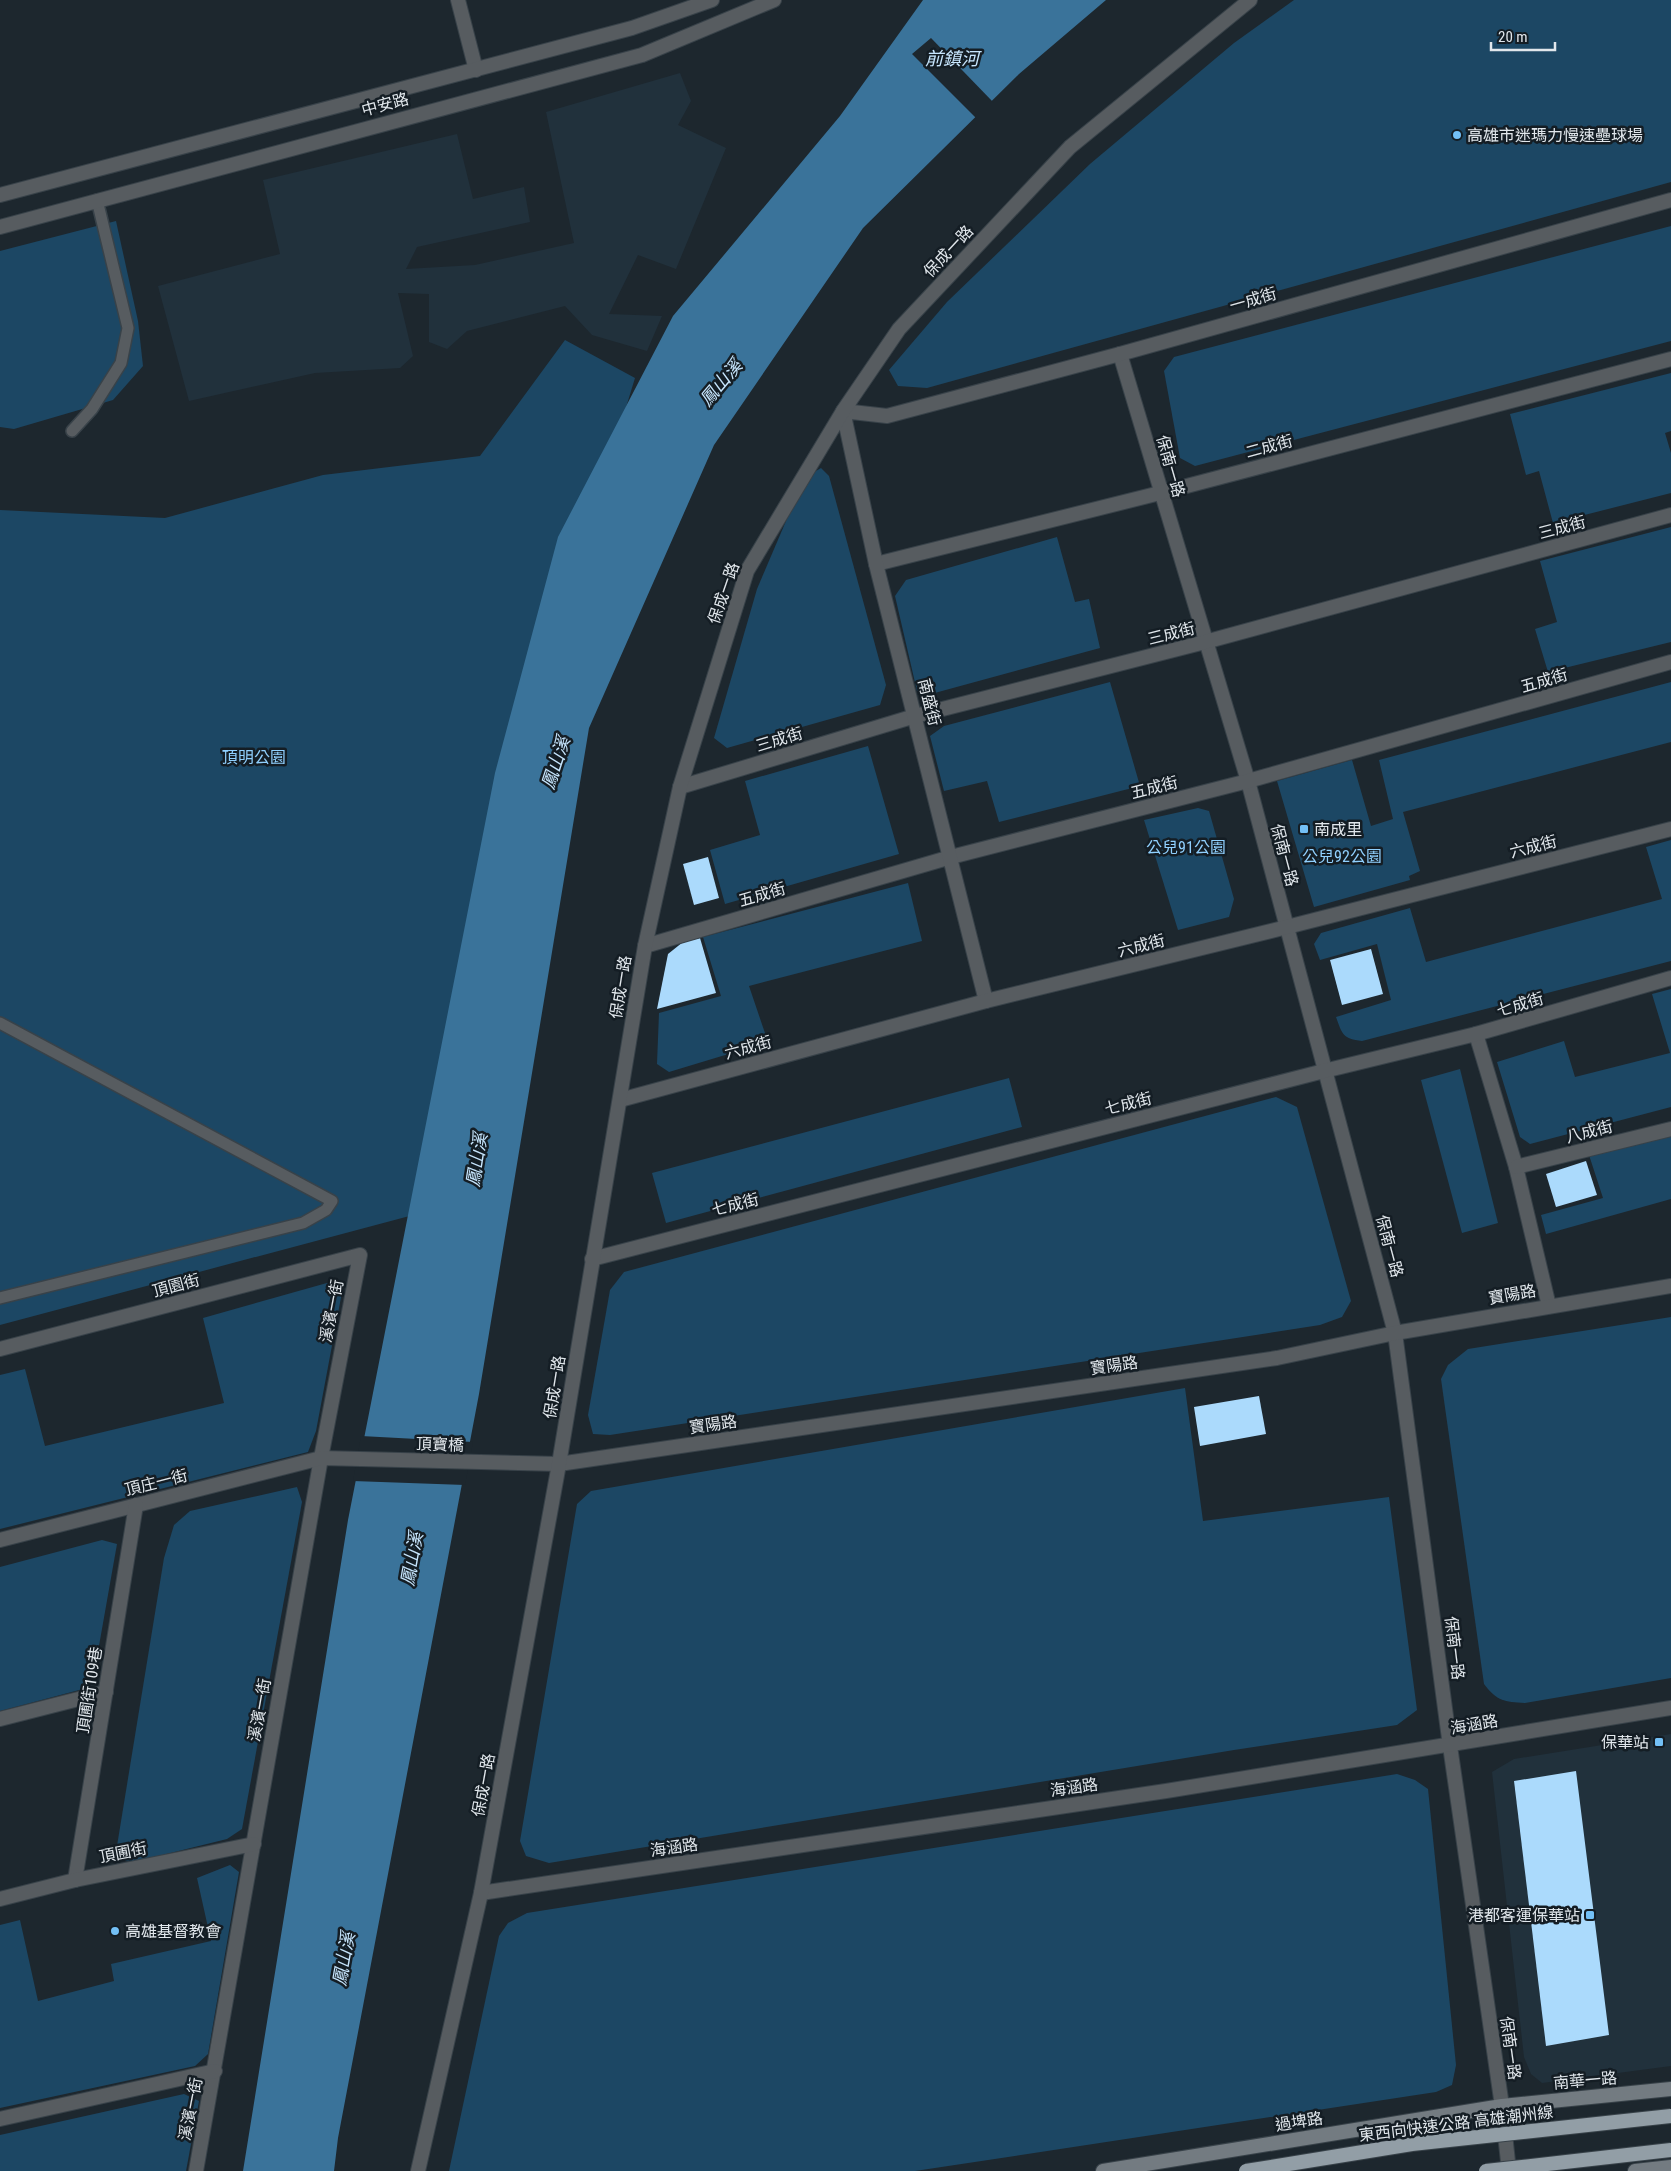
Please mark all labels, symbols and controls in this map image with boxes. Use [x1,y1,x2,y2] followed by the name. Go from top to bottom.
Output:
[1491,20,1555,52] scale bar
[1498,28,1528,46] text: 20 m
[925,48,982,69] water label: 前鎮河
[359,89,411,120] street label: 中安路
[1467,126,1643,145] place label: 高雄市迷瑪力慢速壘球場
[1451,129,1463,141] marker: 高雄市迷瑪力慢速壘球場
[920,221,977,281] street label: 保成一路
[1227,284,1279,315] street label: 一成街
[695,353,748,410] water label: 鳳山溪
[1243,431,1295,462] street label: 二成街
[1153,433,1188,500] street label: 保南一路
[1536,512,1588,543] street label: 三成街
[704,560,743,627] street label: 保成一路
[1146,618,1197,649] street label: 三成街
[1518,665,1570,696] street label: 五成街
[914,677,945,728] street label: 南盛街
[753,723,805,756] street label: 三成街
[537,731,575,792] water label: 鳳山溪
[222,748,286,767] park label: 頂明公園
[1129,772,1180,803] street label: 五成街
[1314,820,1362,839] place label: 南成里
[1267,822,1302,889] street label: 保南一路
[1298,823,1310,835] marker: 南成里
[1508,831,1559,862] street label: 六成街
[1146,838,1226,857] park label: 公兒91公園
[1302,847,1382,866] park label: 公兒92公園
[736,879,788,910] street label: 五成街
[1116,930,1167,961] street label: 六成街
[606,954,635,1020] street label: 保成一路
[1494,989,1546,1020] street label: 七成街
[722,1032,774,1063] street label: 六成街
[1103,1088,1154,1119] street label: 七成街
[1564,1116,1615,1147] street label: 八成街
[462,1129,492,1188] water label: 鳳山溪
[710,1189,761,1220] street label: 七成街
[1372,1213,1407,1280] street label: 保南一路
[150,1270,202,1301] street label: 頂園街
[316,1278,347,1344] street label: 溪濱一街
[1487,1281,1537,1308] street label: 寶陽路
[1089,1353,1139,1378] street label: 寶陽路
[540,1354,569,1420] street label: 保成一路
[688,1412,738,1437] street label: 寶陽路
[416,1434,464,1455] street label: 頂寶橋
[123,1466,189,1499] street label: 頂庄一街
[396,1528,427,1587] water label: 鳳山溪
[1441,1615,1468,1681] street label: 保南一路
[73,1645,106,1735] street label: 頂圃街109巷
[245,1677,274,1743] street label: 溪濱一街
[1449,1711,1499,1738] street label: 海涵路
[1601,1733,1649,1752] place label: 保華站
[1653,1736,1665,1748] marker: 保華站
[469,1752,498,1818] street label: 保成一路
[1049,1775,1099,1800] street label: 海涵路
[649,1835,699,1860] street label: 海涵路
[98,1839,148,1866] street label: 頂圃街
[1468,1906,1580,1925] place label: 港都客運保華站
[1584,1909,1596,1921] marker: 港都客運保華站
[125,1922,221,1941] place label: 高雄基督教會
[109,1925,121,1937] marker: 高雄基督教會
[328,1928,359,1987] water label: 鳳山溪
[1497,2015,1524,2081] street label: 保南一路
[1552,2068,1618,2093] street label: 南華一路
[175,2076,206,2142] street label: 溪濱一街
[1358,2102,1554,2145] street label: 東西向快速公路 高雄潮州線
[1274,2108,1324,2135] street label: 過埤路

